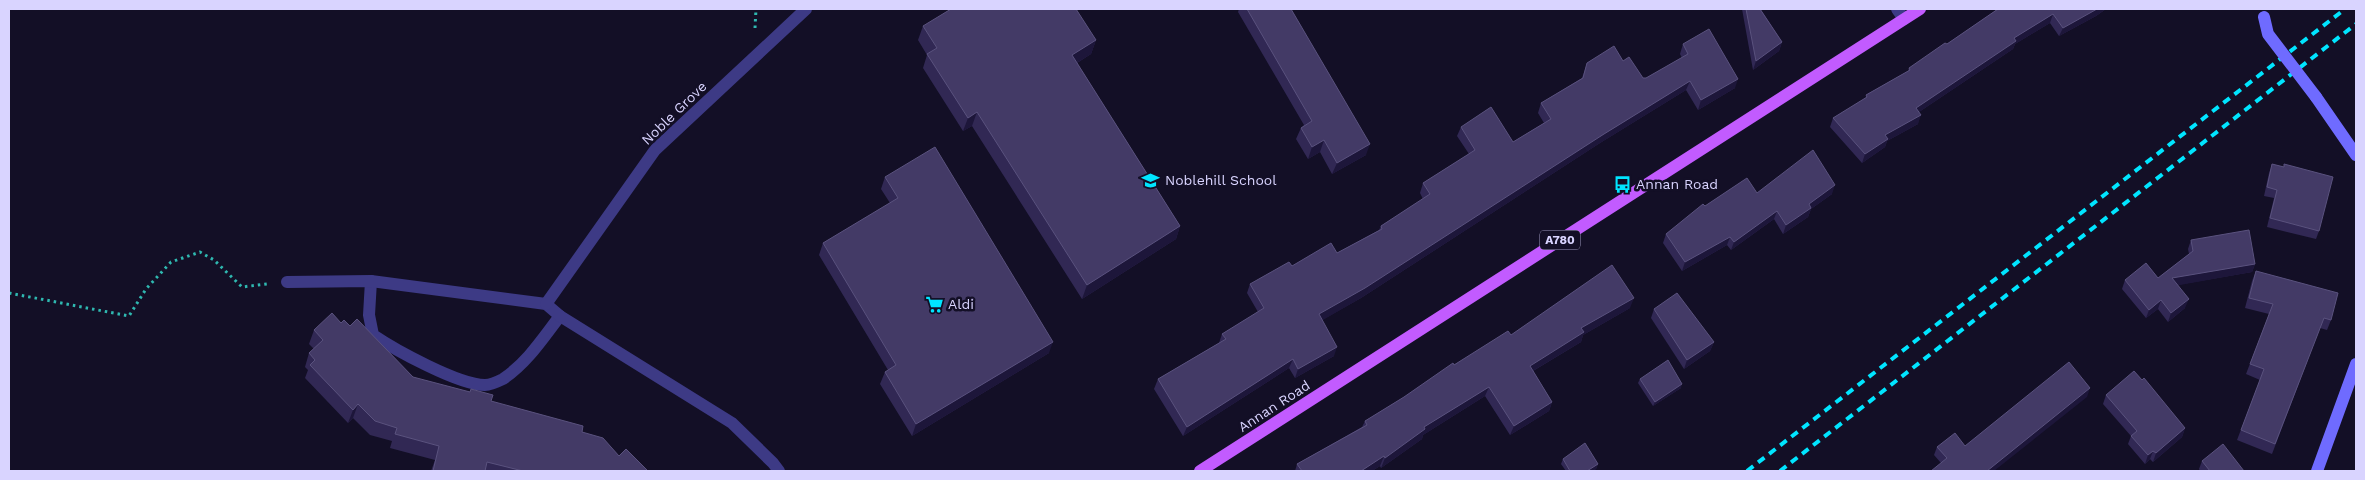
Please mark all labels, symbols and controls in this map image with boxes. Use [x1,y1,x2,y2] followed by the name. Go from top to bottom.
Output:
[638,78,710,148] street label: Noble Grove
[1141,170,1161,190] school or university icon: Noblehill School
[1165,172,1277,188] place label: Noblehill School
[1612,174,1632,194] bus stop icon: Annan Road
[1636,176,1718,192] place label: Annan Road
[1540,230,1580,250] road number: A780
[924,294,944,314] supermarket icon: Aldi
[948,296,974,312] place label: Aldi
[1235,377,1313,435] street label: Annan Road

